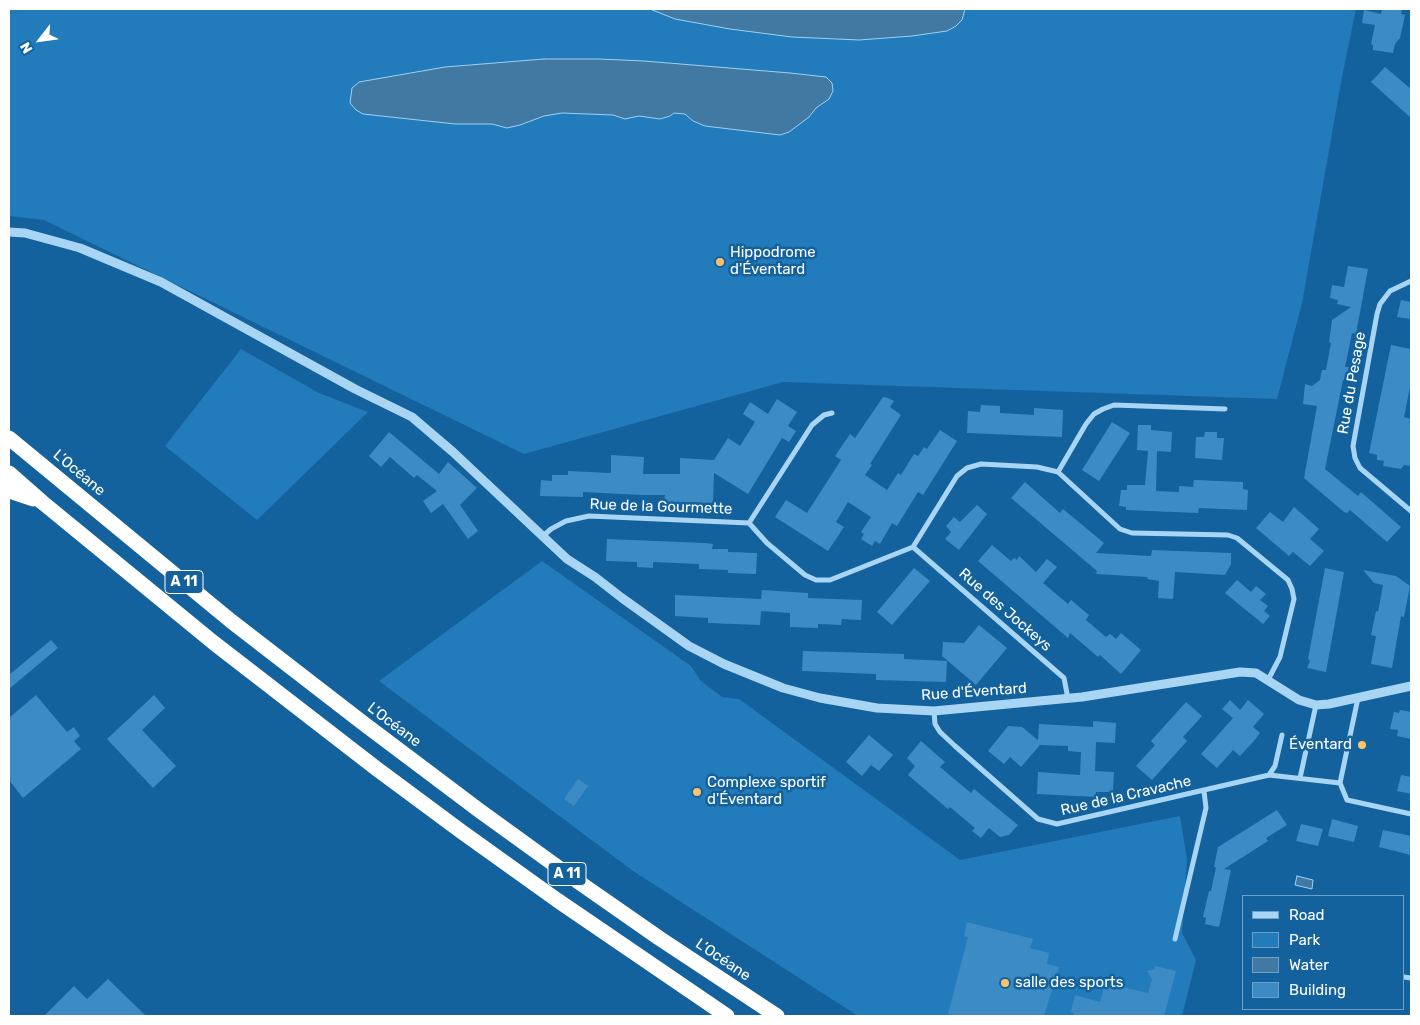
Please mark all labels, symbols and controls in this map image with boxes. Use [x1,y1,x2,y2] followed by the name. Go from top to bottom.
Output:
[15,15,65,65] north arrow
[17,39,36,56] text: N
[730,244,816,279] place label: Hippodrome d'Éventard
[714,256,726,268] marker: Hippodrome d'Éventard
[1334,330,1370,436] street label: Rue du Pesage
[49,446,109,500] street label: L’Océane
[589,496,733,518] street label: Rue de la Gourmette
[955,565,1055,655] street label: Rue des Jockeys
[165,570,203,594] road number: A 11
[920,679,1028,705] street label: Rue d'Éventard
[364,699,424,751] street label: L’Océane
[1289,736,1352,754] place label: Éventard
[1356,739,1368,751] marker: Éventard
[1059,772,1193,820] street label: Rue de la Cravache
[707,774,826,809] place label: Complexe sportif d'Éventard
[691,786,703,798] marker: Complexe sportif d'Éventard
[548,862,586,886] road number: A 11
[1242,895,1405,1010] legend
[1289,906,1325,924] text: Road
[1289,931,1320,949] text: Park
[692,935,754,985] street label: L’Océane
[1289,956,1329,974] text: Water
[1015,974,1123,992] place label: salle des sports
[999,977,1011,989] marker: salle des sports
[1289,981,1346,999] text: Building

